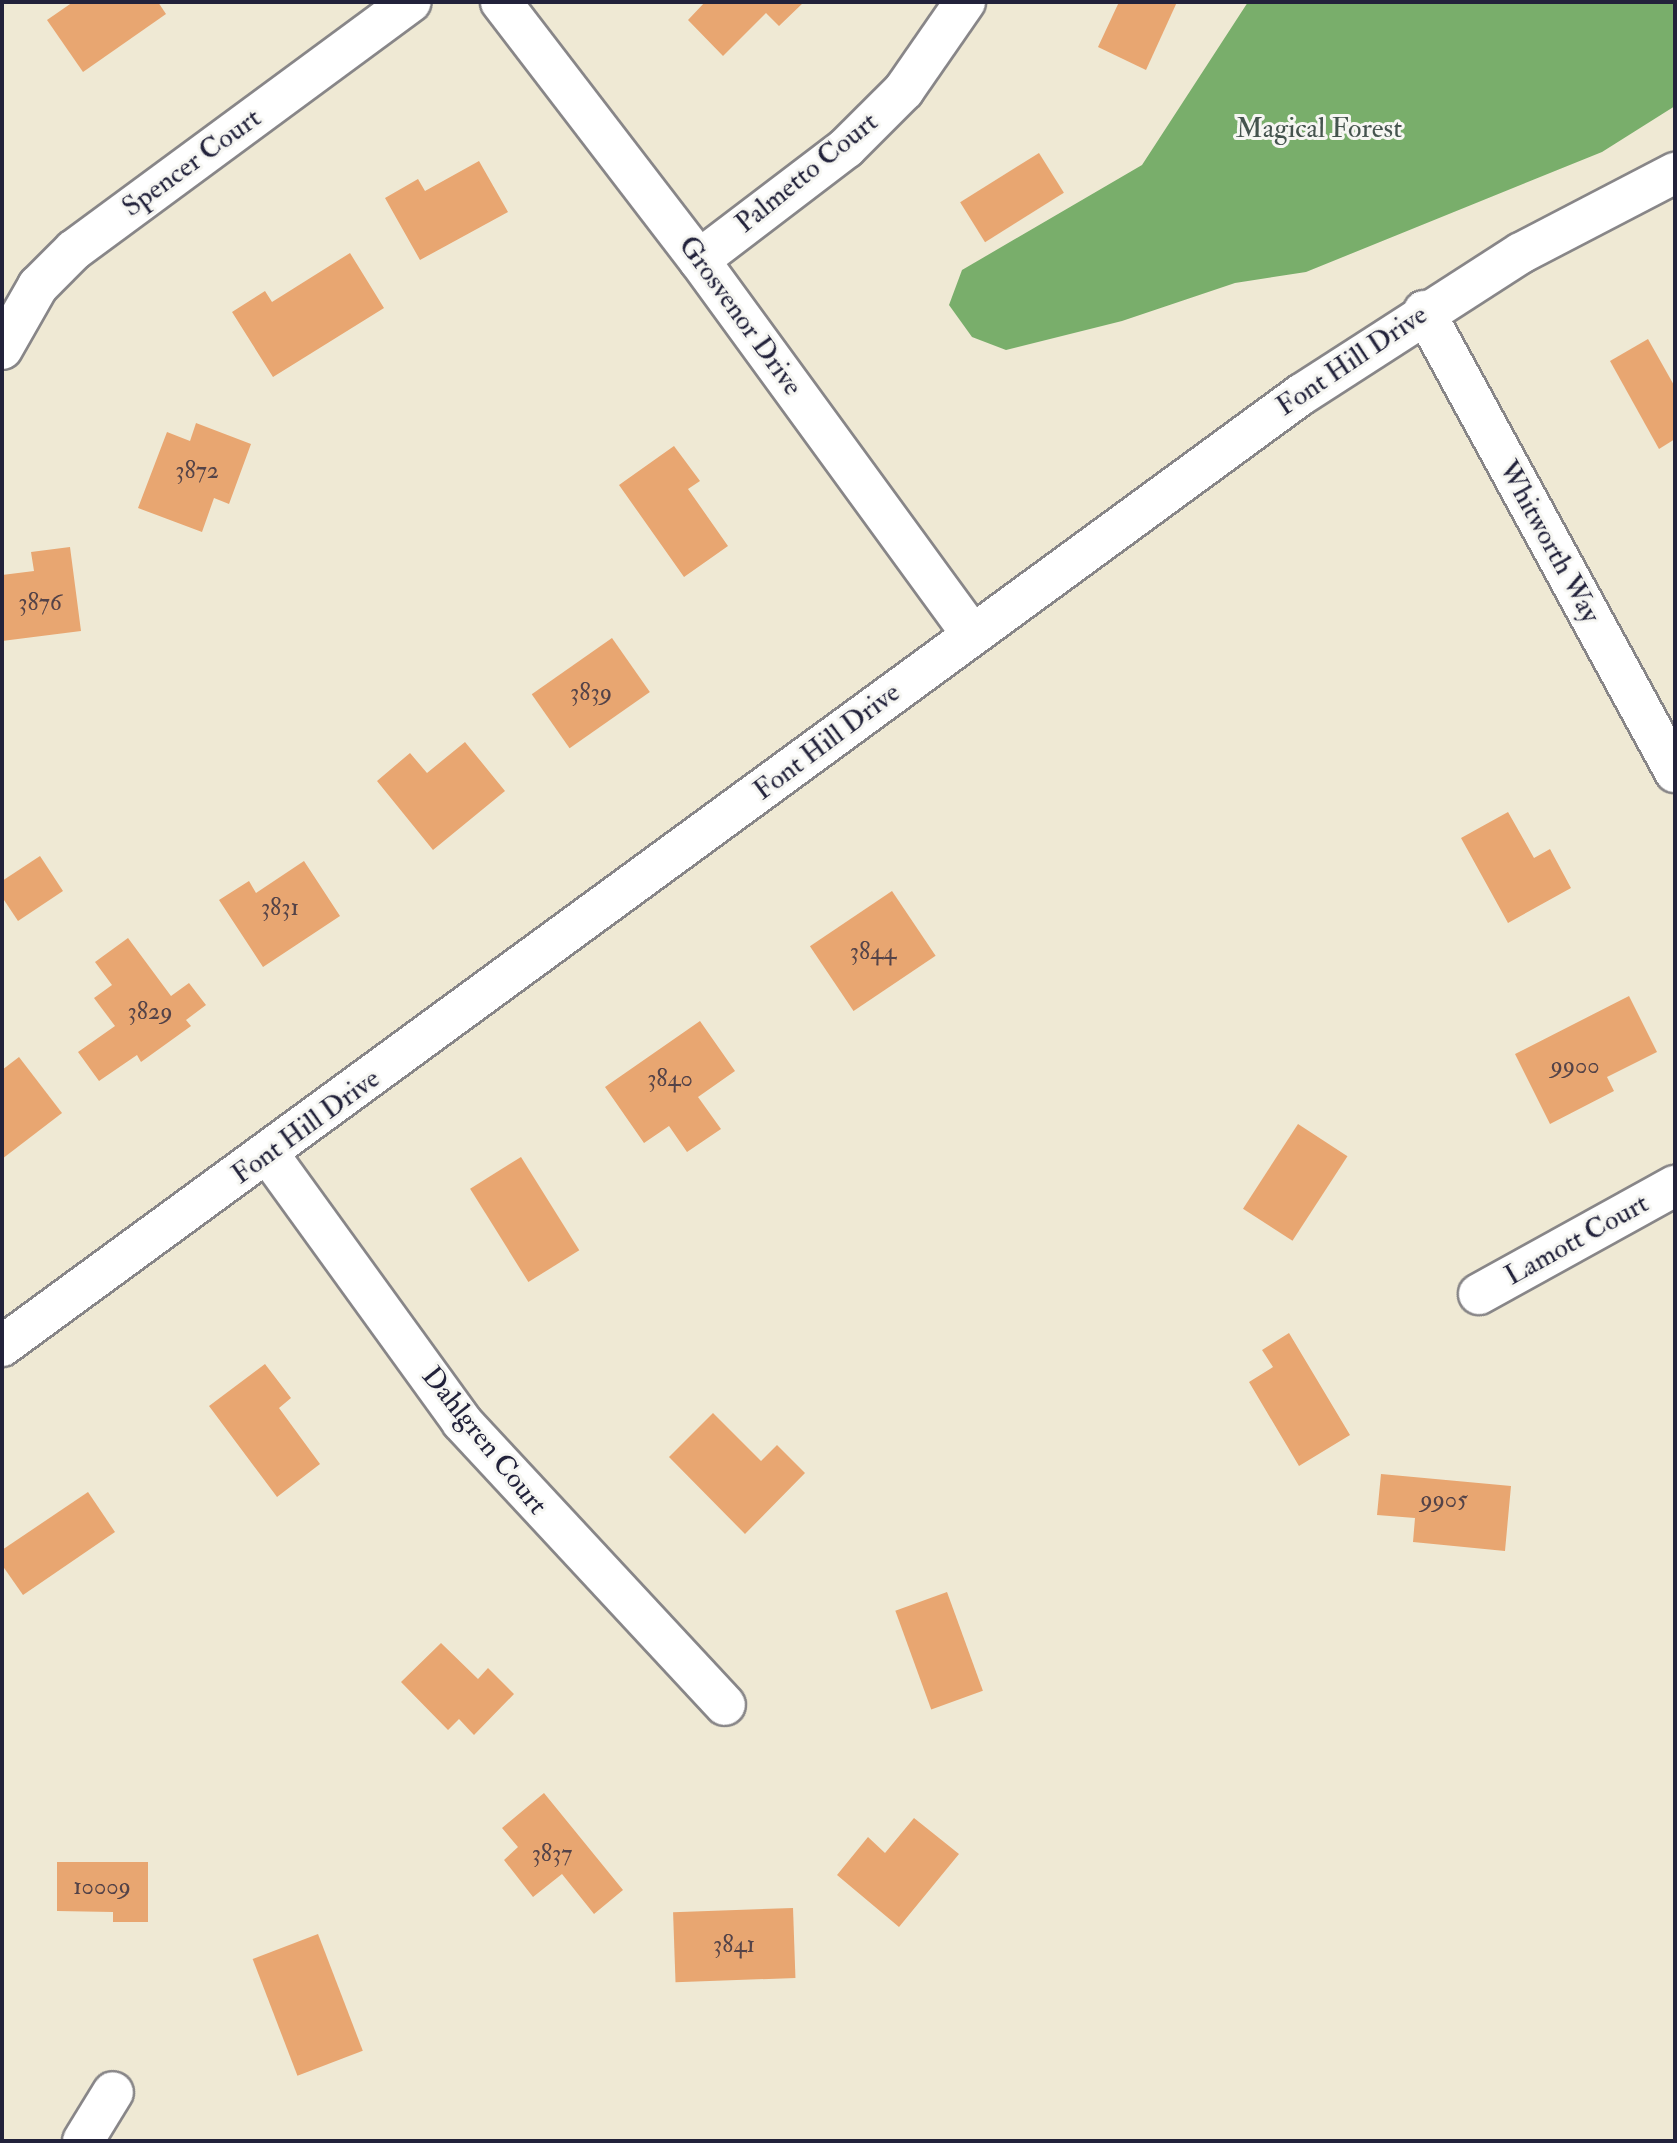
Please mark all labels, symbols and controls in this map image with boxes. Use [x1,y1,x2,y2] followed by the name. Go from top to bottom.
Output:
[116,101,268,225] street label: Spencer Court
[729,105,885,241] street label: Palmetto Court
[1236,112,1402,146] park label: Magical Forest
[671,230,809,402] street label: Grosvenor Drive
[1270,298,1434,424] street label: Font Hill Drive
[1491,455,1607,629] street label: Whitworth Way
[175,457,219,485] house number: 3872
[18,589,62,617] house number: 3876
[747,676,907,808] street label: Font Hill Drive
[570,679,612,707] house number: 3839
[261,894,299,922] house number: 3831
[850,938,896,966] house number: 3844
[128,998,172,1026] house number: 3829
[1550,1052,1600,1080] house number: 9900
[226,1062,386,1192] street label: Font Hill Drive
[647,1065,693,1093] house number: 3840
[1499,1187,1655,1293] street label: Lamott Court
[414,1360,554,1522] street label: Dahlgren Court
[1420,1486,1468,1514] house number: 9905
[532,1840,572,1868] house number: 3837
[73,1873,131,1901] house number: 10009
[713,1931,755,1959] house number: 3841

